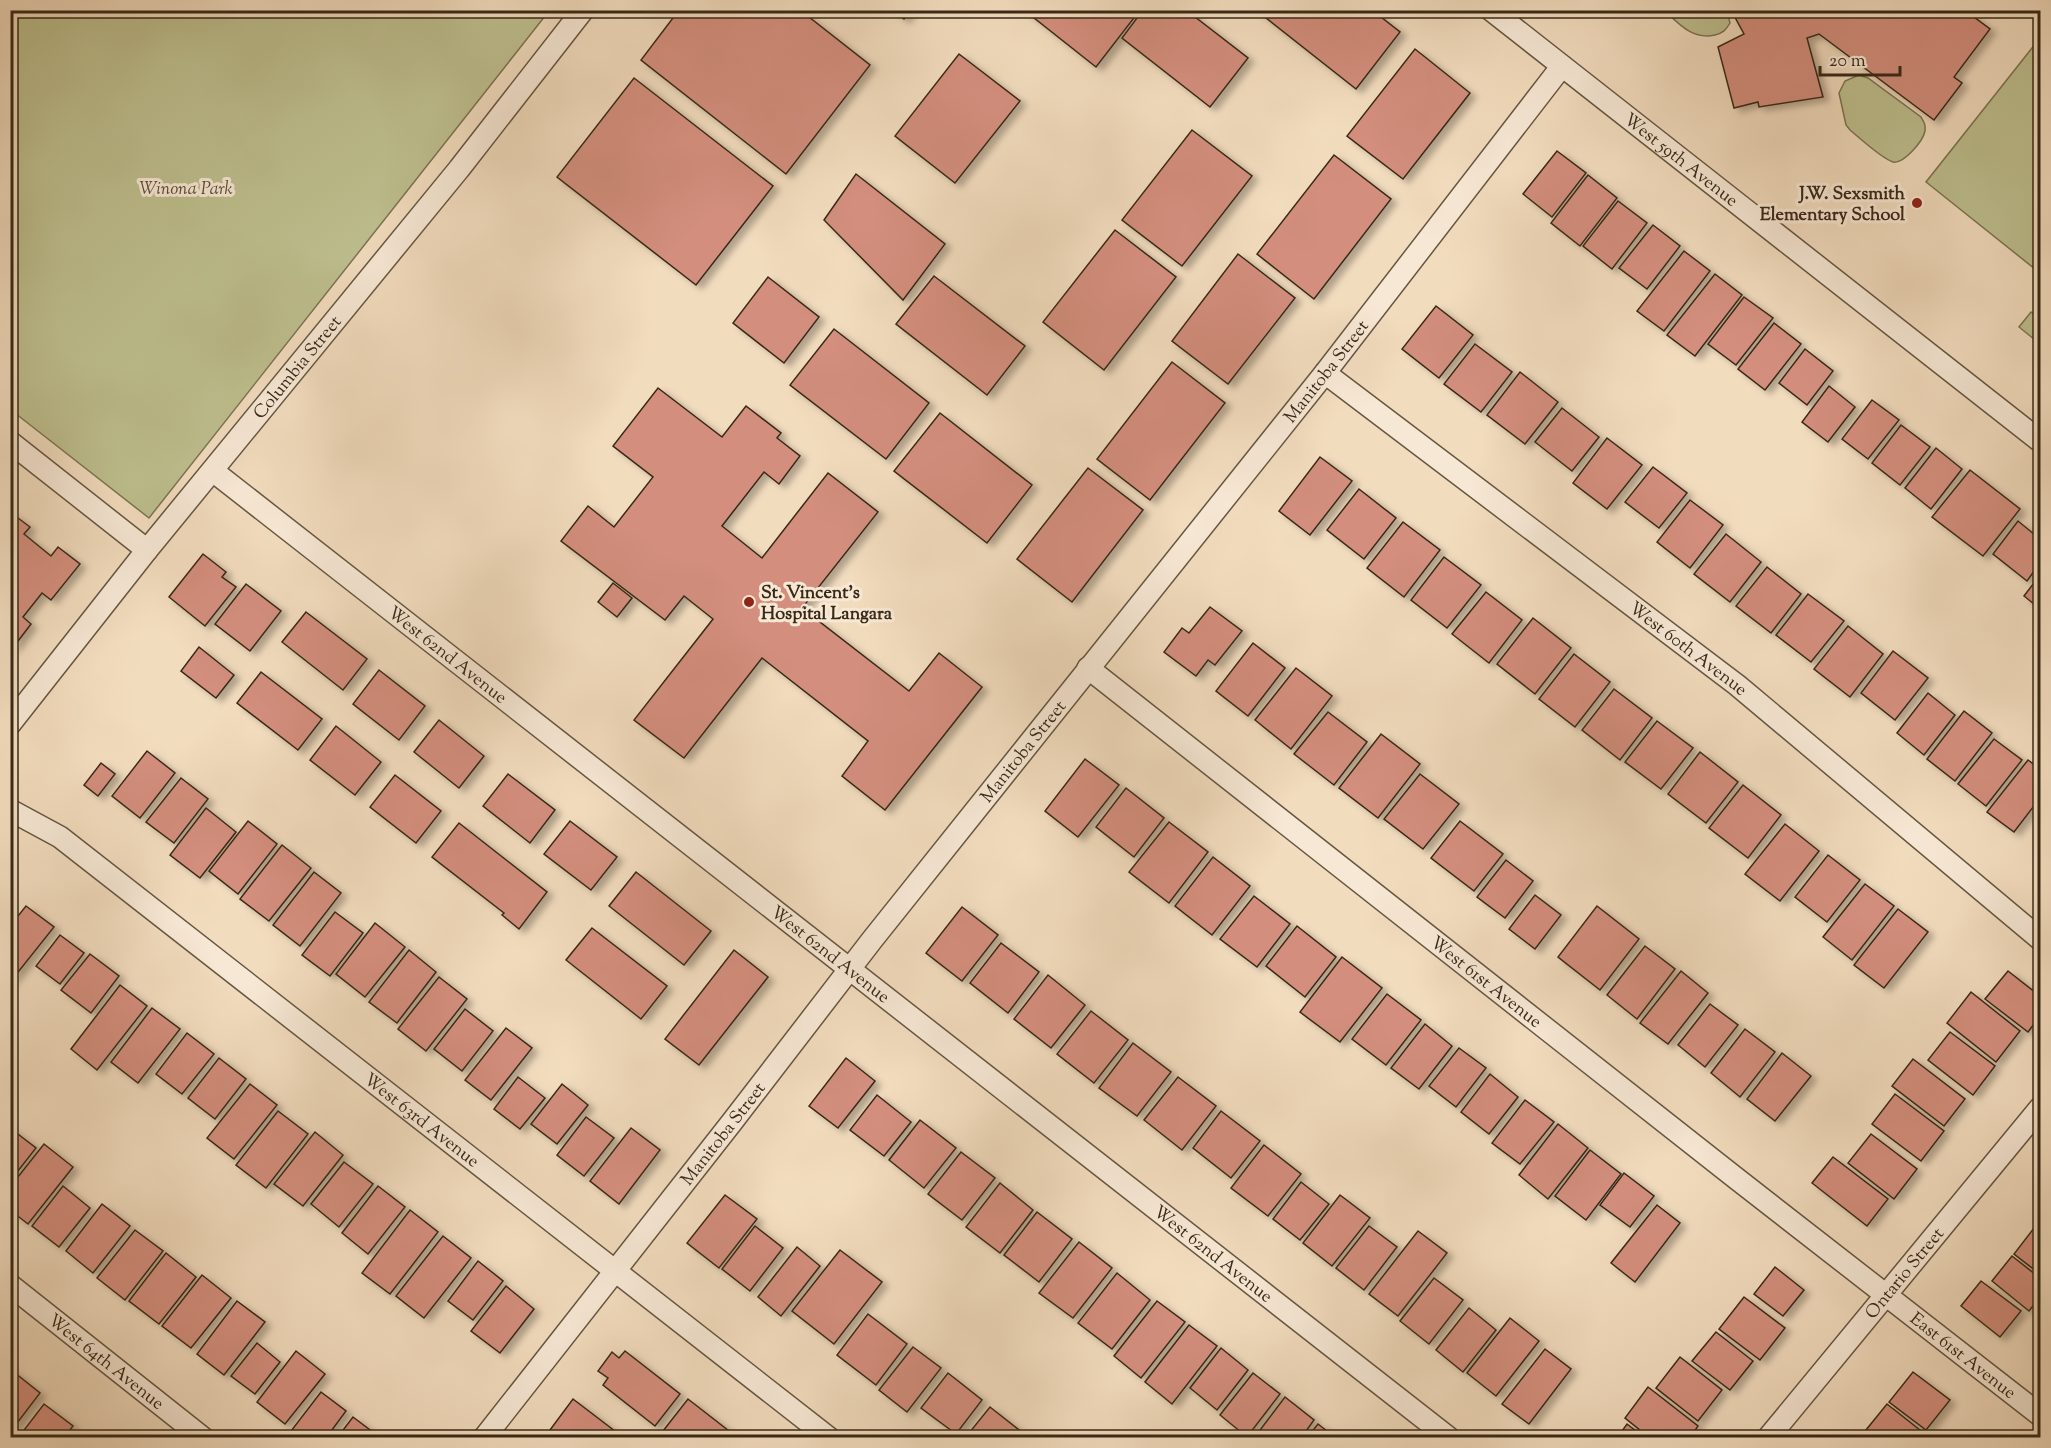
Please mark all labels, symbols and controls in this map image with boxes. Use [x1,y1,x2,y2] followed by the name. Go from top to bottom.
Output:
[1820,39,1900,77] scale bar
[1829,49,1866,75] text: 20 m
[1617,108,1743,214] street label: West 59th Avenue
[139,177,233,203] park label: Winona Park
[1760,182,1906,229] place label: J.W. Sexsmith Elementary School
[1910,196,1924,210] marker: J.W. Sexsmith Elementary School
[248,311,349,426] street label: Columbia Street
[1279,315,1376,430] street label: Manitoba Street
[761,581,893,628] place label: St. Vincent's Hospital Langara
[742,595,756,609] marker: St. Vincent's Hospital Langara
[1623,596,1752,703] street label: West 60th Avenue
[381,601,512,711] street label: West 62nd Avenue
[975,696,1074,809] street label: Manitoba Street
[764,901,895,1011] street label: West 62nd Avenue
[1424,931,1547,1035] street label: West 61st Avenue
[357,1068,484,1175] street label: West 63rd Avenue
[676,1077,773,1192] street label: Manitoba Street
[1147,1200,1277,1310] street label: West 62nd Avenue
[1860,1223,1951,1326] street label: Ontario Street
[1904,1307,2021,1407] street label: East 61st Avenue
[41,1309,169,1417] street label: West 64th Avenue

